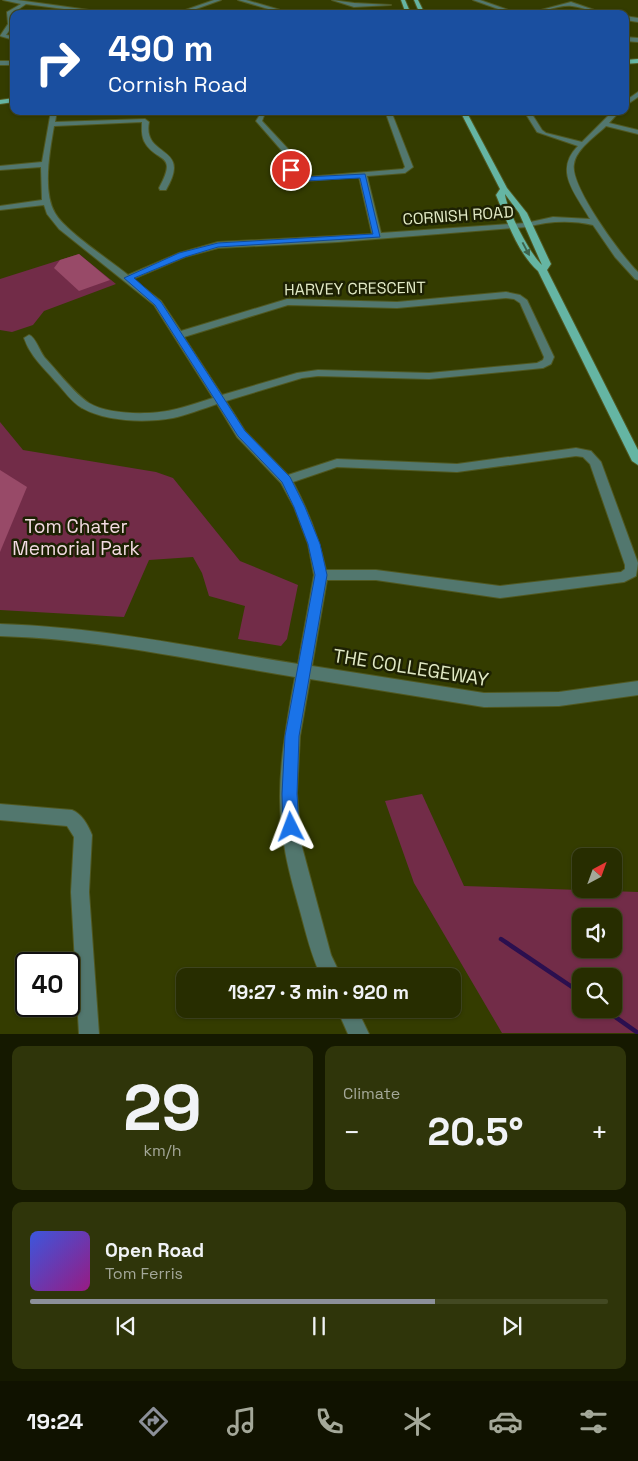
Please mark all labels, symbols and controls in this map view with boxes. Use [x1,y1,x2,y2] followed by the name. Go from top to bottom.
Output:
[108,27,213,71] text: 490 m
[25,30,90,95] icon: right
[108,70,248,98] text: Cornish Road
[270,149,312,191] pin
[277,156,305,184] icon: arrive
[402,201,514,230] street label: CORNISH ROAD
[522,242,530,257] one-way arrow
[284,277,426,300] street label: HARVEY CRESCENT
[12,514,140,561] park label: Tom Chater Memorial Park
[331,643,491,692] street label: THE COLLEGEWAY
[264,800,316,852] position arrow
[572,848,622,898] north arrow
[572,848,622,1018] map controls
[572,908,622,958] button: sound
[15,952,80,1017] speed limit sign: 40
[572,968,622,1018] button: search
[228,980,409,1005] text: 19:27 · 3 min · 920 m
[123,1066,202,1149] text: 29
[343,1083,400,1104] text: Climate
[428,1108,523,1156] text: 20.5°
[343,1114,360,1150] text: −
[591,1114,608,1150] text: +
[143,1140,182,1161] text: km/h
[105,1238,204,1263] text: Open Road
[105,1263,183,1284] text: Tom Ferris
[112,1312,140,1340] icon: previous
[305,1312,333,1340] icon: pause
[498,1312,526,1340] icon: next
[136,1404,171,1439] icon: directions
[224,1404,259,1439] icon: music
[312,1404,347,1439] icon: phone
[400,1404,435,1439] icon: climate
[488,1404,523,1439] icon: car
[576,1404,611,1439] icon: filters
[27,1407,83,1435] text: 19:24

